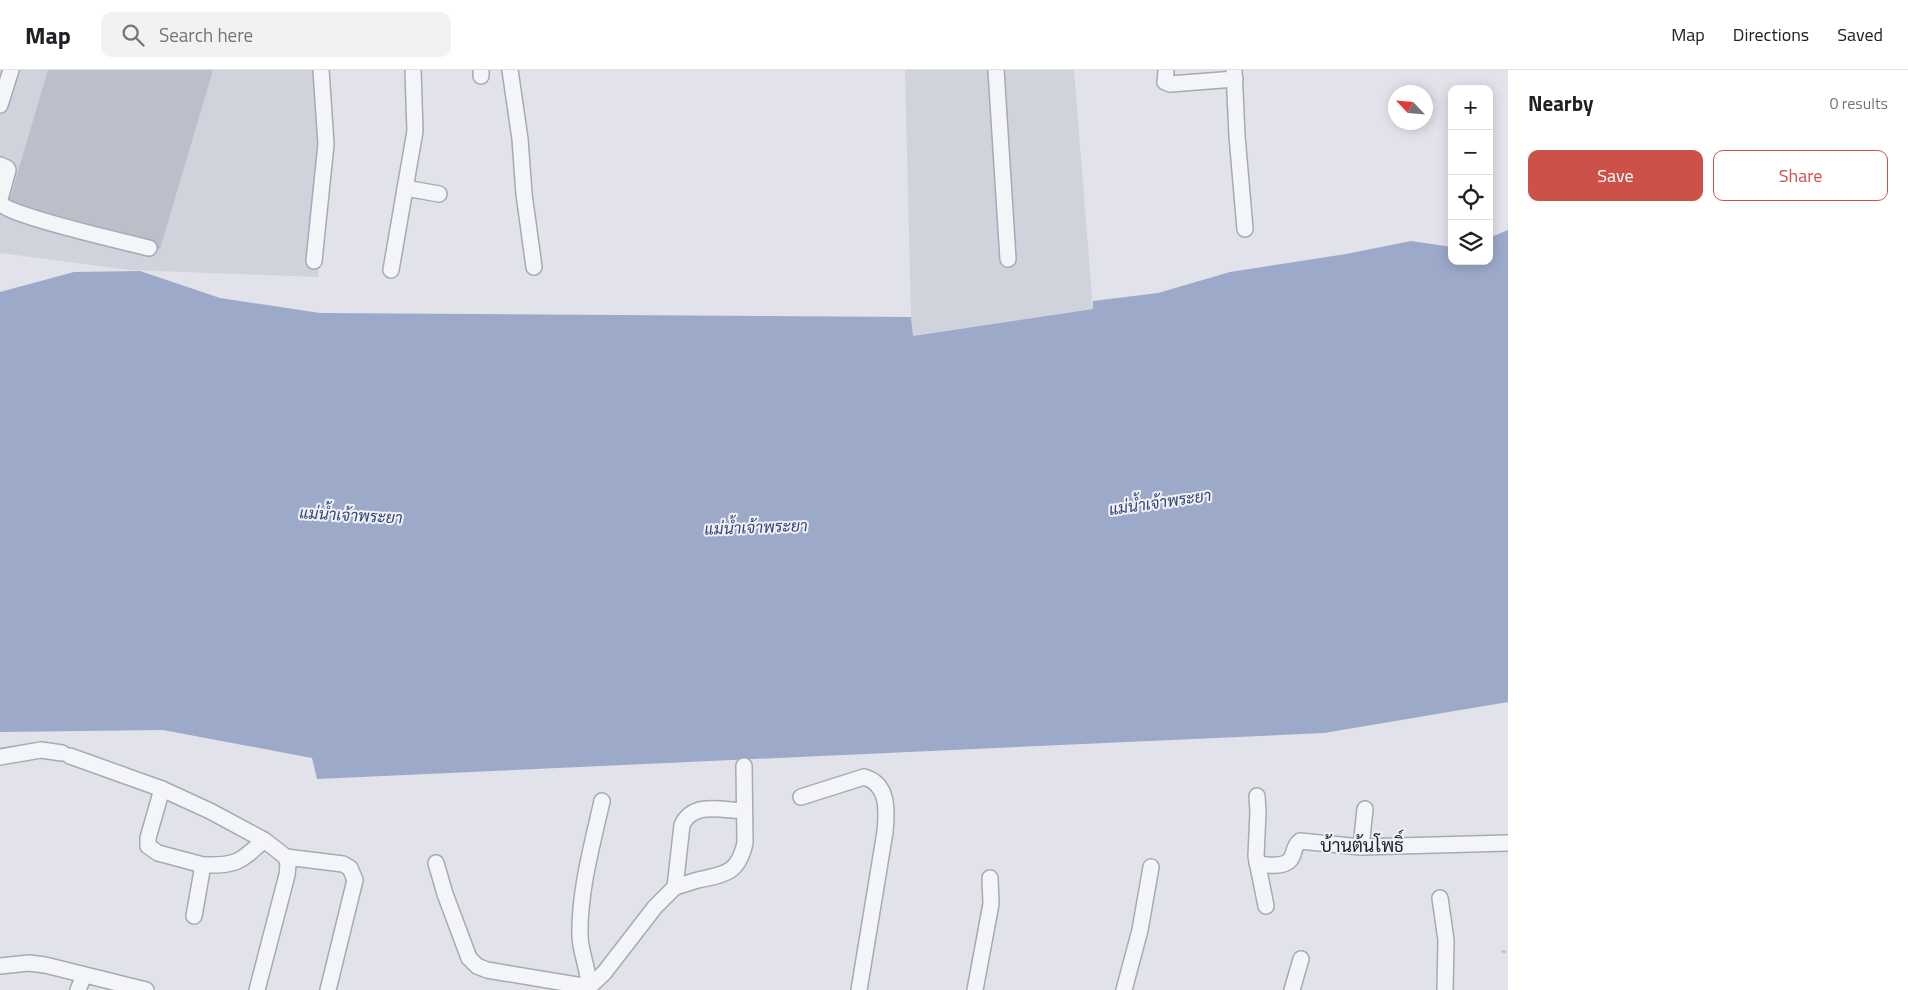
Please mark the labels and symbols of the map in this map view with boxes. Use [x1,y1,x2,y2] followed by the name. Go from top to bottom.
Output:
[1388,85,1433,130] north arrow
[1107,481,1213,521] water label: แม่น้ำเจ้าพระยา
[299,498,404,530] water label: แม่น้ำเจ้าพระยา
[704,511,808,541] water label: แม่น้ำเจ้าพระยา
[1320,829,1404,859] district label: บ้านต้นโพธิ์

